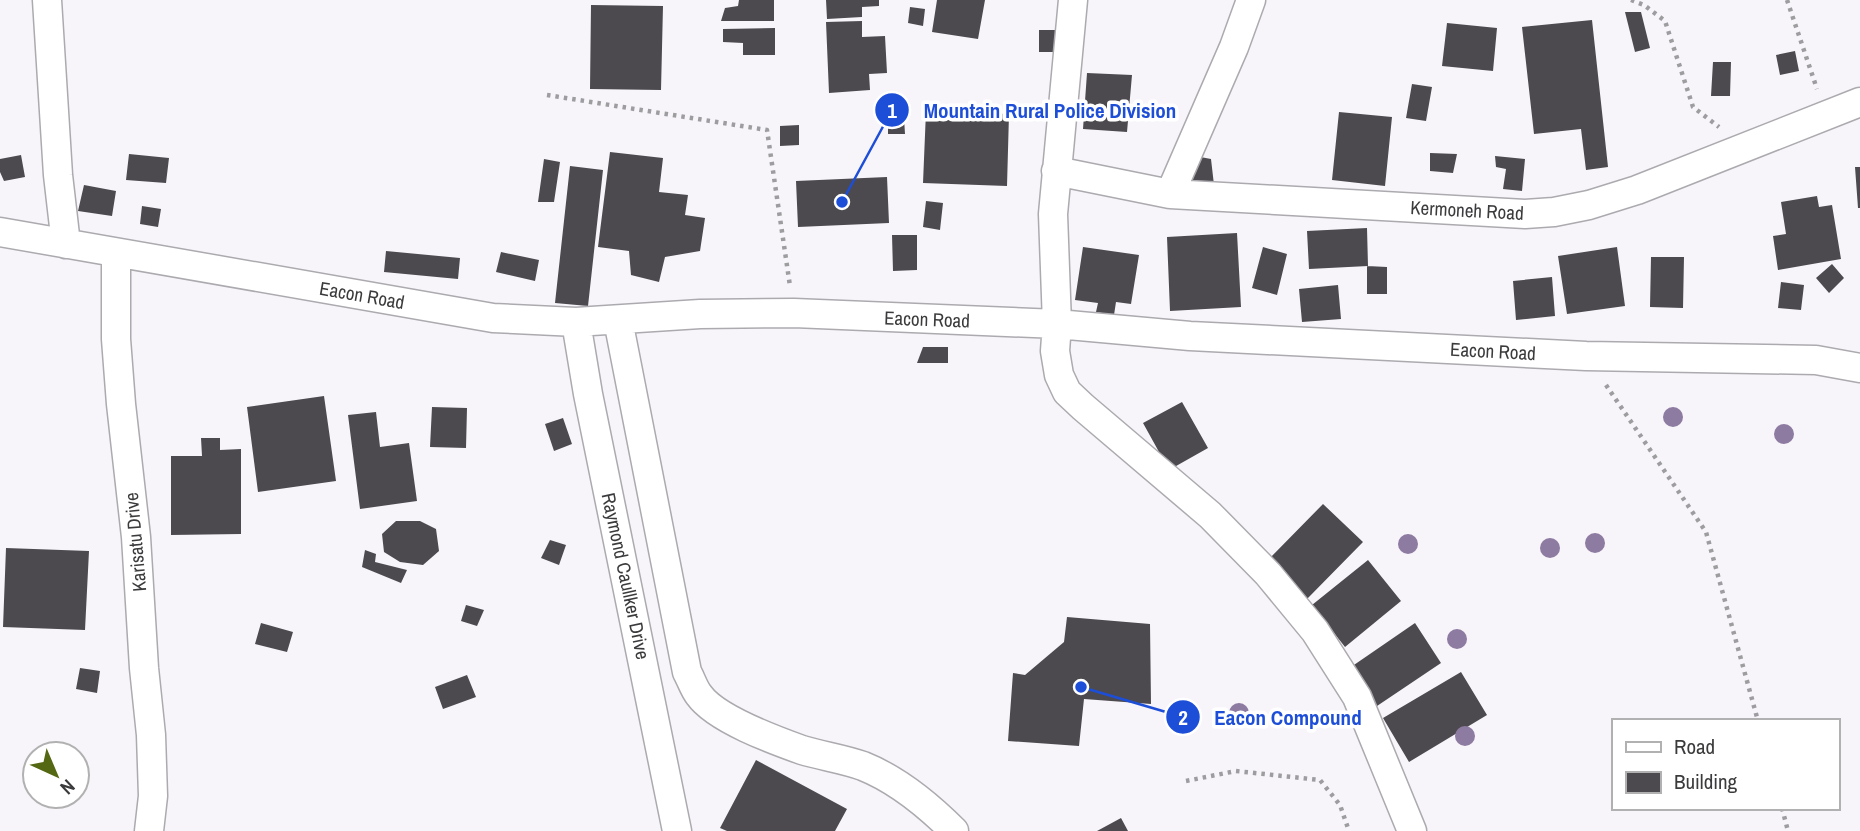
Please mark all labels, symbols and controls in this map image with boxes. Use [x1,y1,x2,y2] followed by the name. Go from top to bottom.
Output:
[874,89,1190,131] callout: Mountain Rural Police Division
[887,96,897,125] text: 1
[924,96,1176,125] text: Mountain Rural Police Division
[1410,194,1524,226] street label: Kermoneh Road
[318,275,406,315] street label: Eacon Road
[884,305,970,333] street label: Eacon Road
[1450,336,1536,366] street label: Eacon Road
[596,490,656,662] street label: Raymond Caullker Drive
[118,491,152,593] street label: Karisatu Drive
[1165,696,1375,738] callout: Eacon Compound
[1178,703,1188,732] text: 2
[1214,703,1362,732] text: Eacon Compound
[1612,719,1839,810] legend
[1674,732,1715,761] text: Road
[21,740,91,810] north arrow
[1674,767,1738,796] text: Building
[55,774,81,800] text: N

